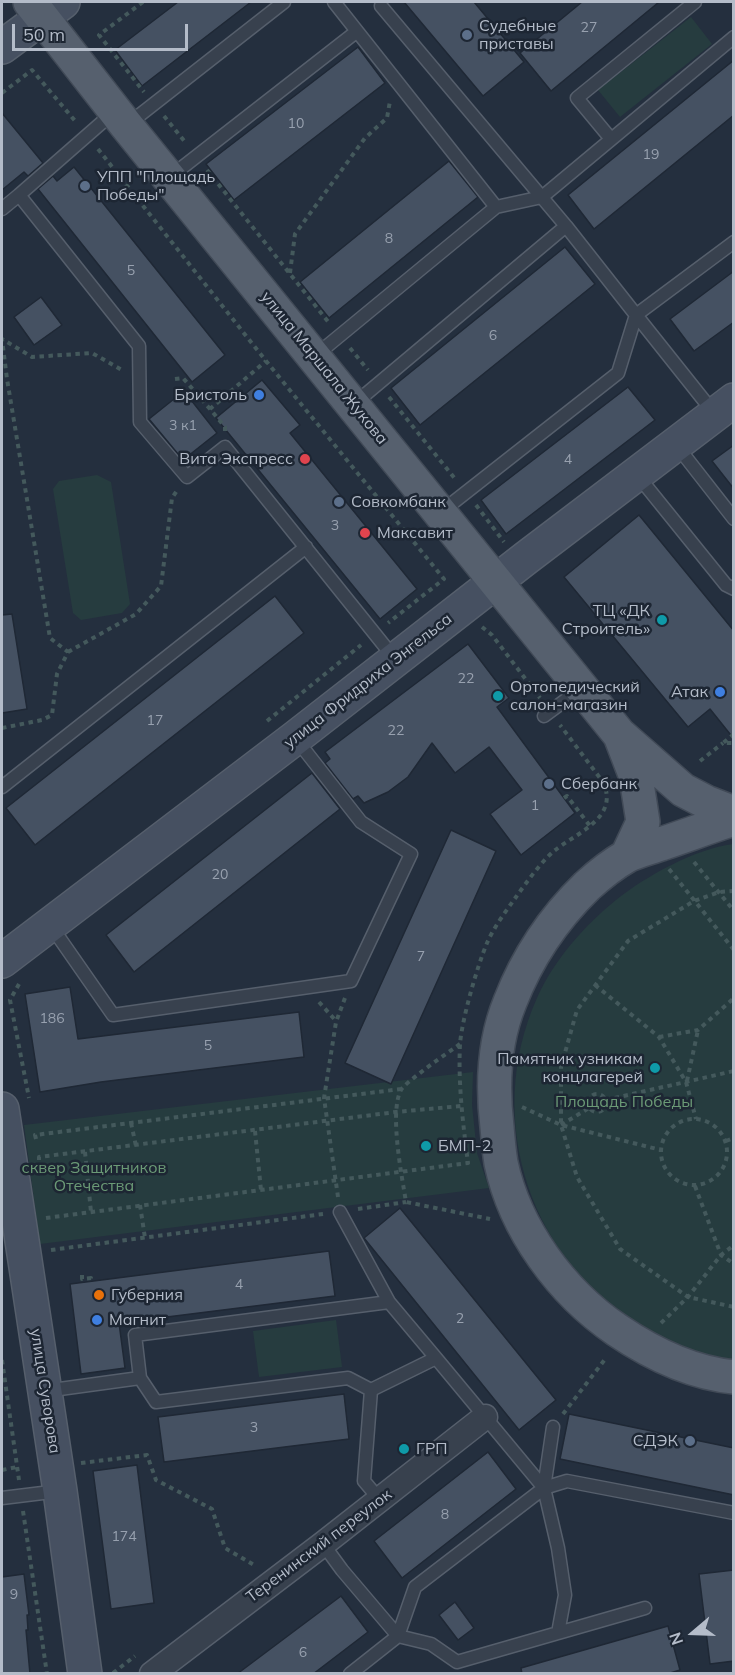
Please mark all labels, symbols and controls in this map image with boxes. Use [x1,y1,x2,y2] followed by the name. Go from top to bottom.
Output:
[15,12,190,50] scale bar
[479,16,556,54] place label: Судебные приставы
[581,20,597,36] house number: 27
[23,23,65,46] text: 50 m
[460,28,474,42] marker: Судебные приставы
[288,116,304,132] house number: 10
[643,147,659,163] house number: 19
[97,167,215,205] place label: УПП "Площадь Победы"
[78,179,92,193] marker: УПП "Площадь Победы"
[385,231,393,247] house number: 8
[127,263,135,279] house number: 5
[256,288,392,448] street label: улица Маршала Жукова
[489,328,497,344] house number: 6
[174,385,247,405] place label: Бристоль
[252,388,266,402] marker: Бристоль
[169,418,197,434] house number: 3 к1
[179,449,293,469] place label: Вита Экспресс
[298,452,312,466] marker: Вита Экспресс
[564,452,572,468] house number: 4
[351,492,446,512] place label: Совкомбанк
[332,495,346,509] marker: Совкомбанк
[331,518,339,534] house number: 3
[377,523,453,543] place label: Максавит
[358,526,372,540] marker: Максавит
[562,601,650,639] place label: ТЦ «ДК Строитель»
[280,609,456,753] street label: улица Фридриха Энгельса
[655,613,669,627] marker: ТЦ «ДК Строитель»
[458,671,474,687] house number: 22
[510,677,640,715] place label: Ортопедический салон-магазин
[671,682,708,702] place label: Атак
[713,685,727,699] marker: Атак
[491,689,505,703] marker: Ортопедический салон-магазин
[147,713,163,729] house number: 17
[388,723,404,739] house number: 22
[561,774,637,794] place label: Сбербанк
[542,777,556,791] marker: Сбербанк
[531,798,539,814] house number: 1
[212,867,228,883] house number: 20
[417,949,425,965] house number: 7
[39,1011,65,1027] house number: 186
[204,1038,212,1054] house number: 5
[497,1049,643,1087] place label: Памятник узникам концлагерей
[648,1061,662,1075] marker: Памятник узникам концлагерей
[555,1092,693,1112] park label: Площадь Победы
[438,1136,491,1156] place label: БМП-2
[419,1139,433,1153] marker: БМП-2
[22,1158,166,1196] park label: сквер Защитников Отечества
[235,1277,243,1293] house number: 4
[111,1285,183,1305] place label: Губерния
[92,1288,106,1302] marker: Губерния
[109,1310,166,1330] place label: Магнит
[456,1311,464,1327] house number: 2
[90,1313,104,1327] marker: Магнит
[26,1327,64,1455] street label: улица Суворова
[250,1420,258,1436] house number: 3
[633,1431,678,1451] place label: СДЭК
[683,1434,697,1448] marker: СДЭК
[416,1439,448,1459] place label: ГРП
[397,1442,411,1456] marker: ГРП
[243,1485,395,1607] street label: Теренинский переулок
[441,1507,449,1523] house number: 8
[111,1529,137,1545] house number: 174
[10,1587,18,1603] house number: 9
[663,1603,723,1663] north arrow
[665,1630,687,1648] text: N
[299,1645,307,1661] house number: 6

